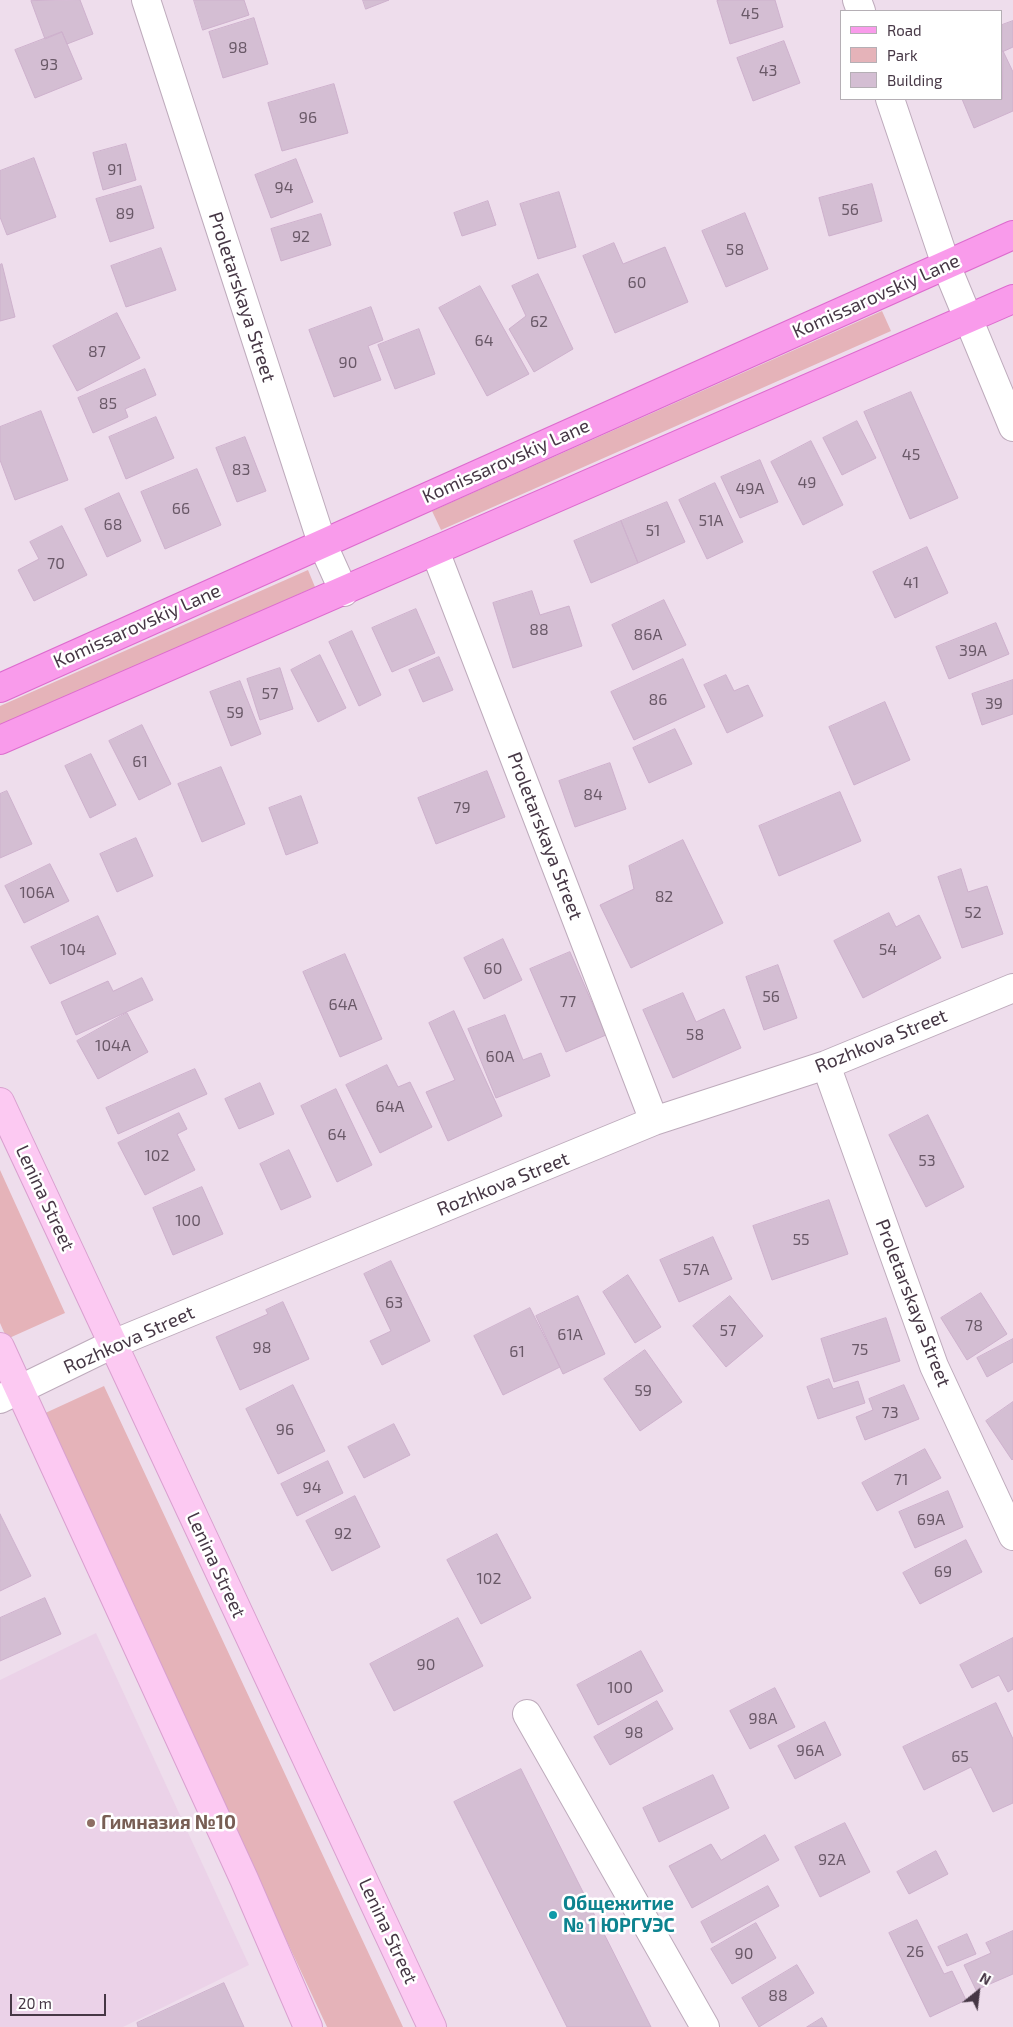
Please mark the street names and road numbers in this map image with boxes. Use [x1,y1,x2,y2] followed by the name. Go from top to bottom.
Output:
[204,209,280,385] street label: Proletarskaya Street
[789,249,963,343] street label: Komissarovskiy Lane
[419,414,593,508] street label: Komissarovskiy Lane
[50,579,224,673] street label: Komissarovskiy Lane
[503,749,587,923] street label: Proletarskaya Street
[812,1004,950,1078] street label: Rozhkova Street
[11,1141,79,1255] street label: Lenina Street
[434,1147,572,1221] street label: Rozhkova Street
[871,1216,955,1390] street label: Proletarskaya Street
[60,1301,198,1379] street label: Rozhkova Street
[182,1508,250,1622] street label: Lenina Street
[354,1874,422,1988] street label: Lenina Street

